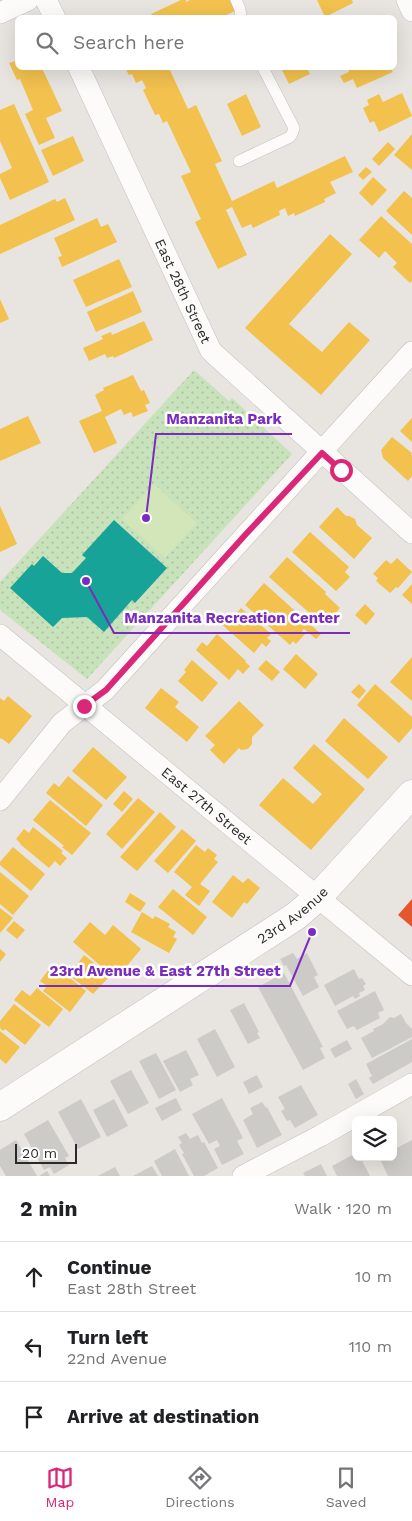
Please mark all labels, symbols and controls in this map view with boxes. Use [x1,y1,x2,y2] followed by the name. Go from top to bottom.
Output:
[15,15,397,70] search box
[33,29,61,57] icon: search
[73,31,184,54] text: Search here
[152,236,214,346] street label: East 28th Street
[156,404,292,434] callout: Manzanita Park
[166,410,283,428] text: Manzanita Park
[330,459,353,482] route start
[114,603,350,633] callout: Manzanita Recreation Center
[124,609,340,627] text: Manzanita Recreation Center
[73,695,96,718] route end
[158,764,255,848] street label: East 27th Street
[254,884,331,947] street label: 23rd Avenue
[39,956,290,986] callout: 23rd Avenue & East 27th Street
[50,962,281,980] text: 23rd Avenue & East 27th Street
[352,1116,397,1161] map controls
[352,1116,397,1161] button: layers
[15,1141,78,1164] scale bar
[22,1145,57,1161] text: 20 m
[20,1196,77,1221] text: 2 min
[294,1199,392,1218] text: Walk · 120 m
[67,1256,151,1279] text: Continue
[20,1263,48,1291] icon: ahead
[355,1267,392,1286] text: 10 m
[67,1279,196,1298] text: East 28th Street
[67,1326,148,1349] text: Turn left
[20,1333,48,1361] icon: left
[349,1337,392,1356] text: 110 m
[67,1349,167,1368] text: 22nd Avenue
[20,1403,48,1431] icon: arrive
[67,1405,259,1428] text: Arrive at destination
[46,1464,74,1510] tab: Map
[165,1464,235,1510] tab: Directions
[326,1464,366,1510] tab: Saved

